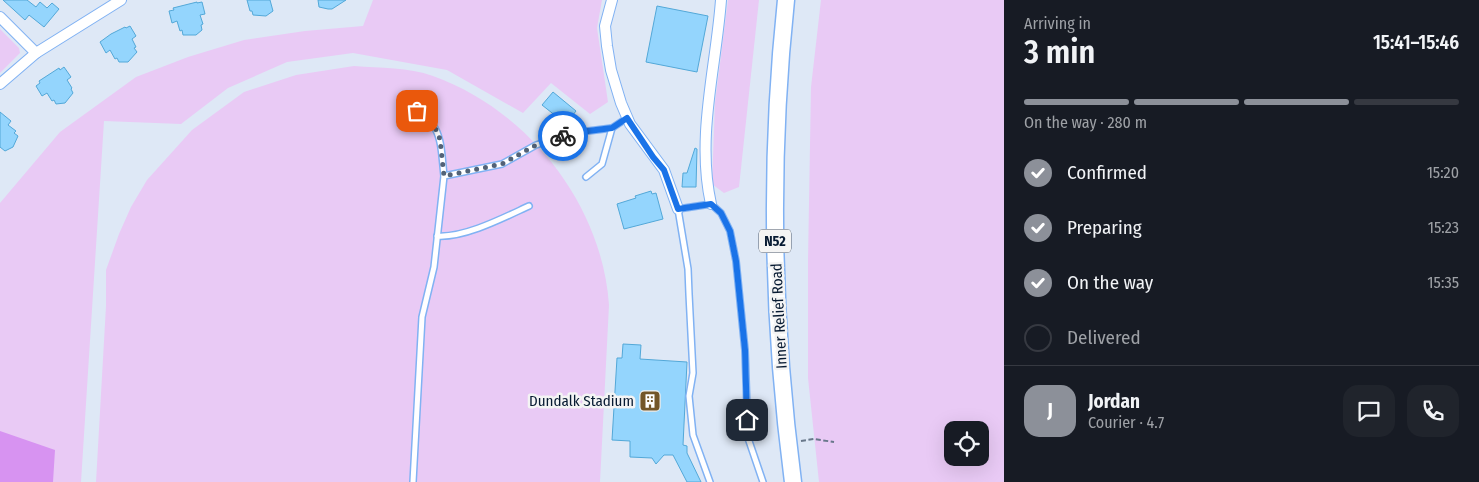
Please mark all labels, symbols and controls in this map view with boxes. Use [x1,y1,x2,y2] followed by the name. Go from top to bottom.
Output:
[1024,14,1091,33] text: Arriving in
[1373,31,1459,54] text: 15:41–15:46
[1024,33,1095,71] text: 3 min
[396,90,438,132] pin
[403,97,431,125] icon: bag
[538,111,588,161] courier
[1024,113,1147,132] text: On the way · 280 m
[549,122,577,150] icon: bike
[1024,159,1052,187] icon: check
[1067,161,1147,184] text: Confirmed
[1427,163,1459,182] text: 15:20
[1024,214,1052,242] icon: check
[1067,216,1142,239] text: Preparing
[1428,218,1459,237] text: 15:23
[759,230,791,252] road number: N52
[767,263,791,369] street label: Inner Relief Road
[1024,269,1052,297] icon: check
[1067,271,1153,294] text: On the way
[1427,273,1459,292] text: 15:35
[1067,326,1141,349] text: Delivered
[1343,385,1395,437] button: chat
[1407,385,1459,437] button: phone
[638,389,662,413] building icon: Dundalk Stadium
[1088,390,1140,413] text: Jordan
[529,392,634,410] place label: Dundalk Stadium
[726,399,768,441] pin
[1047,399,1053,422] text: J
[733,406,761,434] icon: home
[1088,413,1164,432] text: Courier · 4.7
[944,421,989,466] map controls
[944,421,989,466] button: locate

